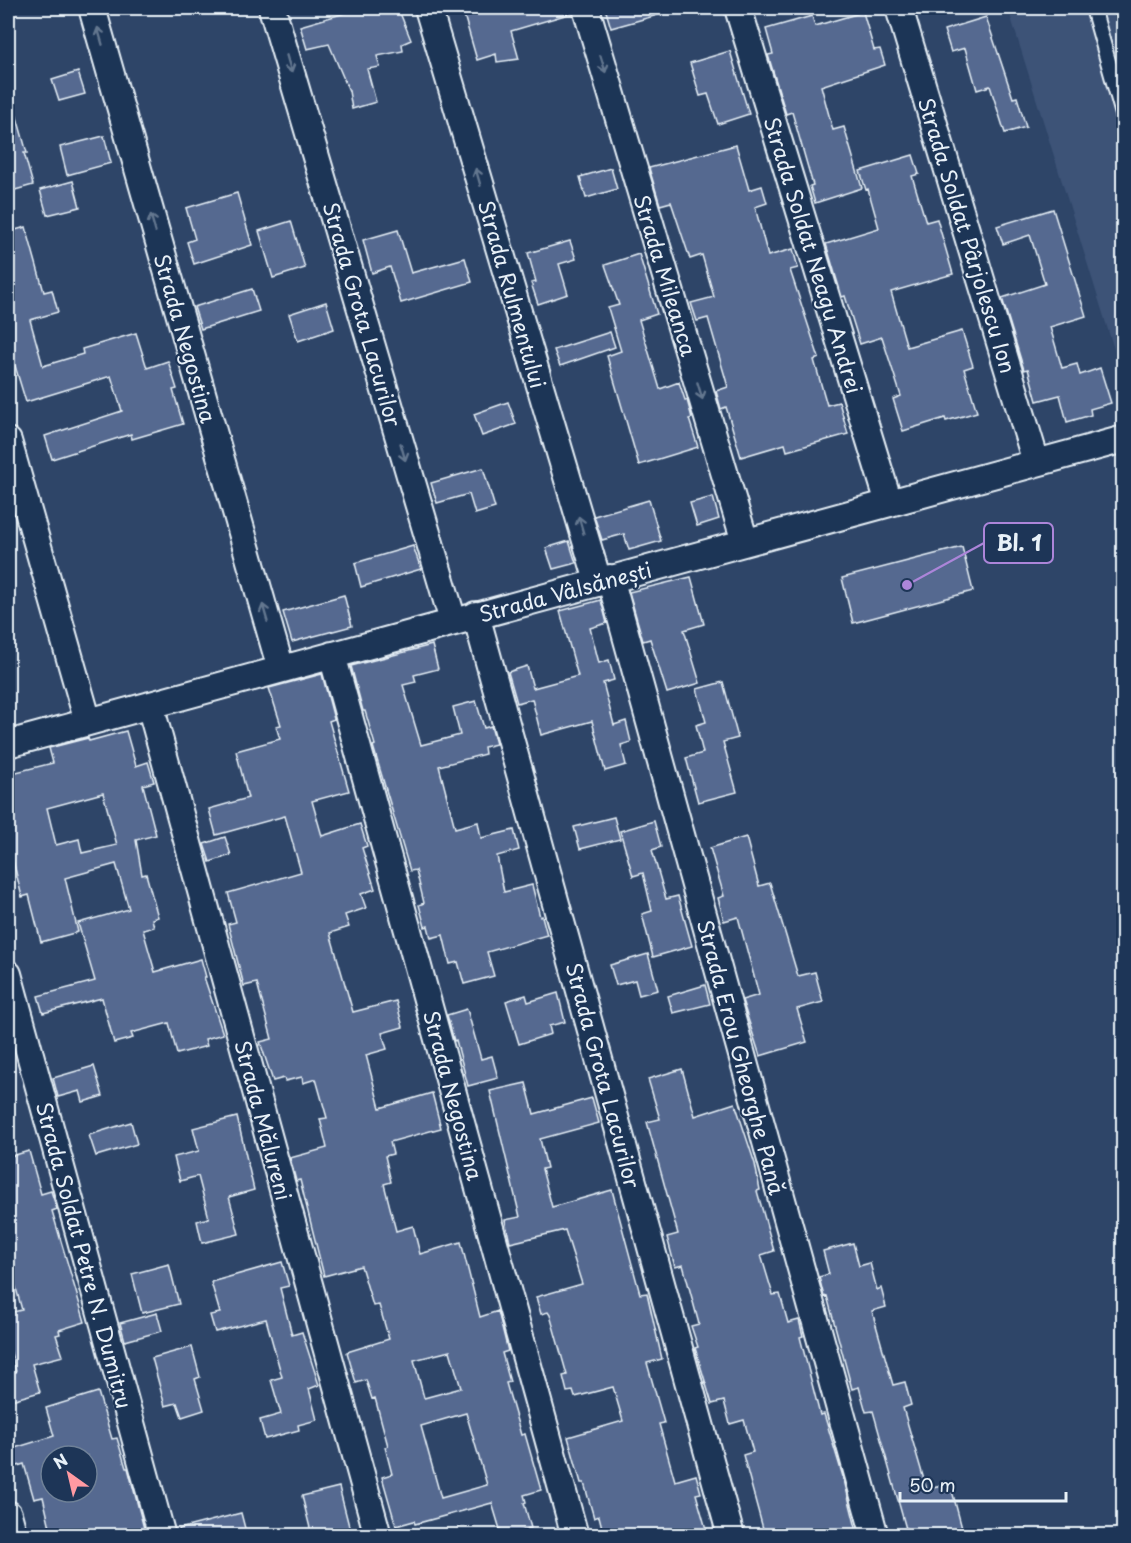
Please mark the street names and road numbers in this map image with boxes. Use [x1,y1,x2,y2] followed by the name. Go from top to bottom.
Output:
[911,93,1025,377] street label: Strada Soldat Pârjolescu Ion
[757,113,871,397] street label: Strada Soldat Neagu Andrei
[626,190,706,360] street label: Strada Mileanca
[471,196,555,392] street label: Strada Rulmentului
[316,198,410,430] street label: Strada Grota Lacurilor
[147,250,226,427] street label: Strada Negostina
[475,553,655,629] street label: Strada Vâlsănești
[690,916,794,1199] street label: Strada Erou Gheorghe Pană
[558,959,650,1192] street label: Strada Grota Lacurilor
[416,1006,492,1184] street label: Strada Negostina
[227,1036,301,1204] street label: Strada Mălureni
[29,1098,141,1412] street label: Strada Soldat Petre N. Dumitru

